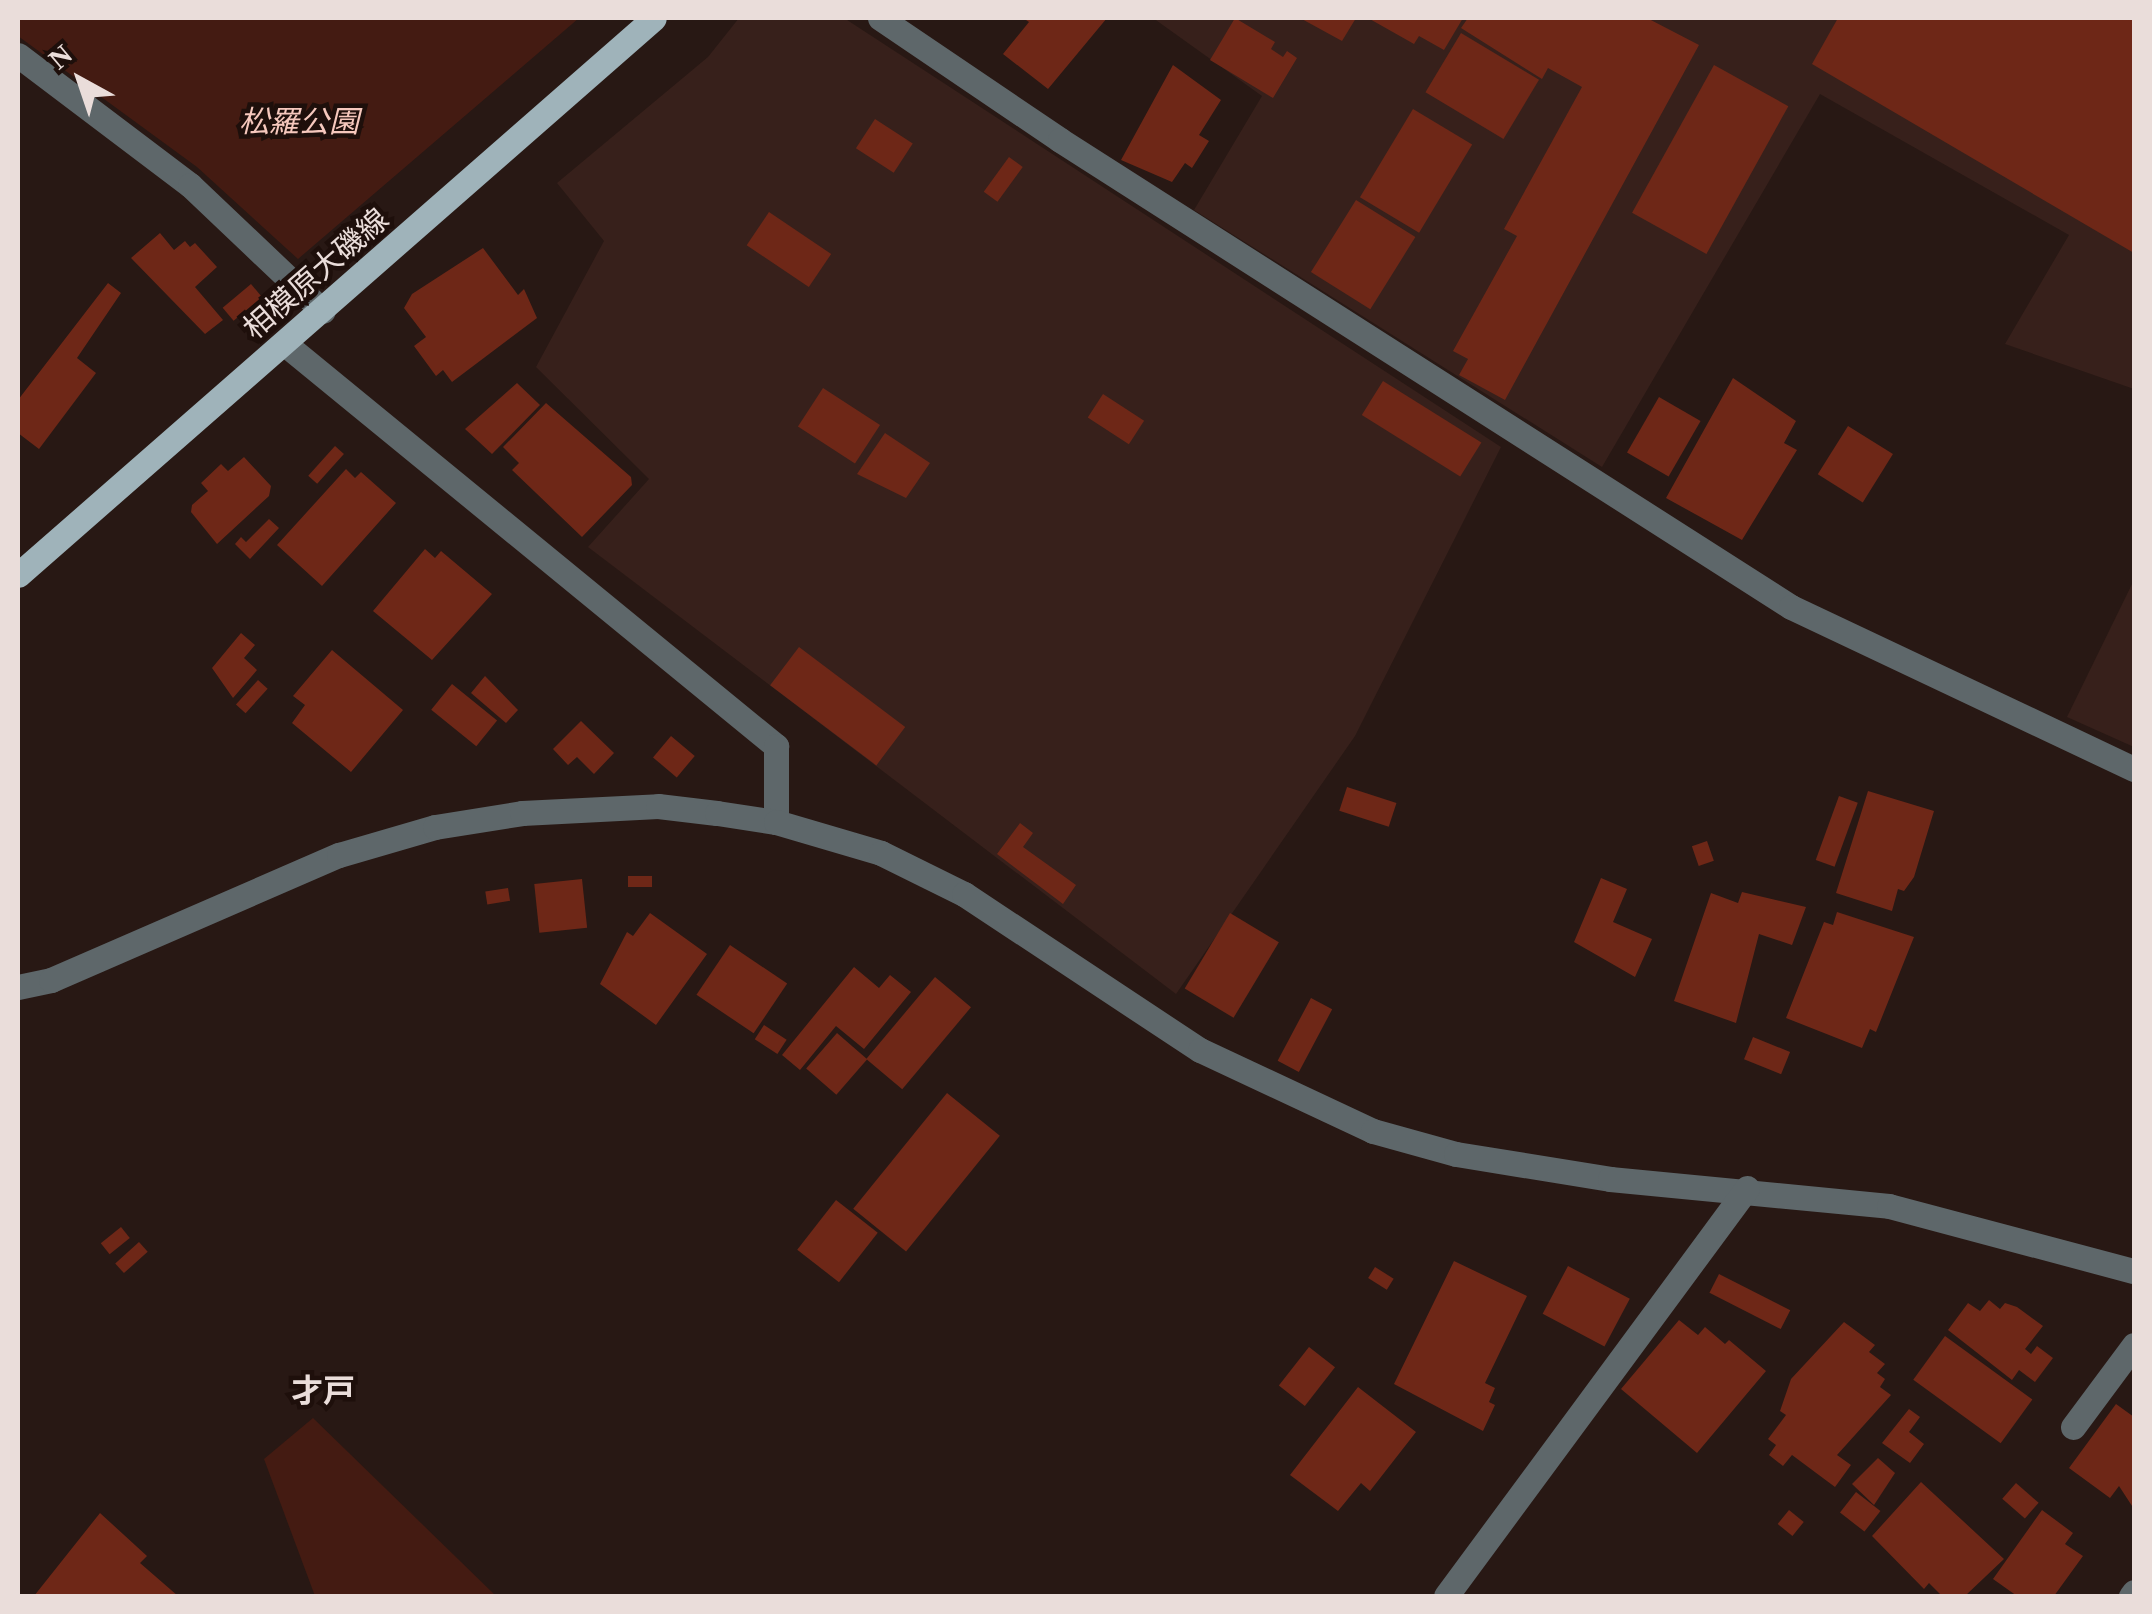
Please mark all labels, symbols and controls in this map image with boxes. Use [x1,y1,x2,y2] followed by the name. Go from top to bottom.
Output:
[30,30,130,130] north arrow
[43,38,78,75] text: N
[239,104,359,140] park label: 松羅公園
[236,201,396,347] street label: 相模原大磯線
[291,1372,355,1410] district label: 才戸

